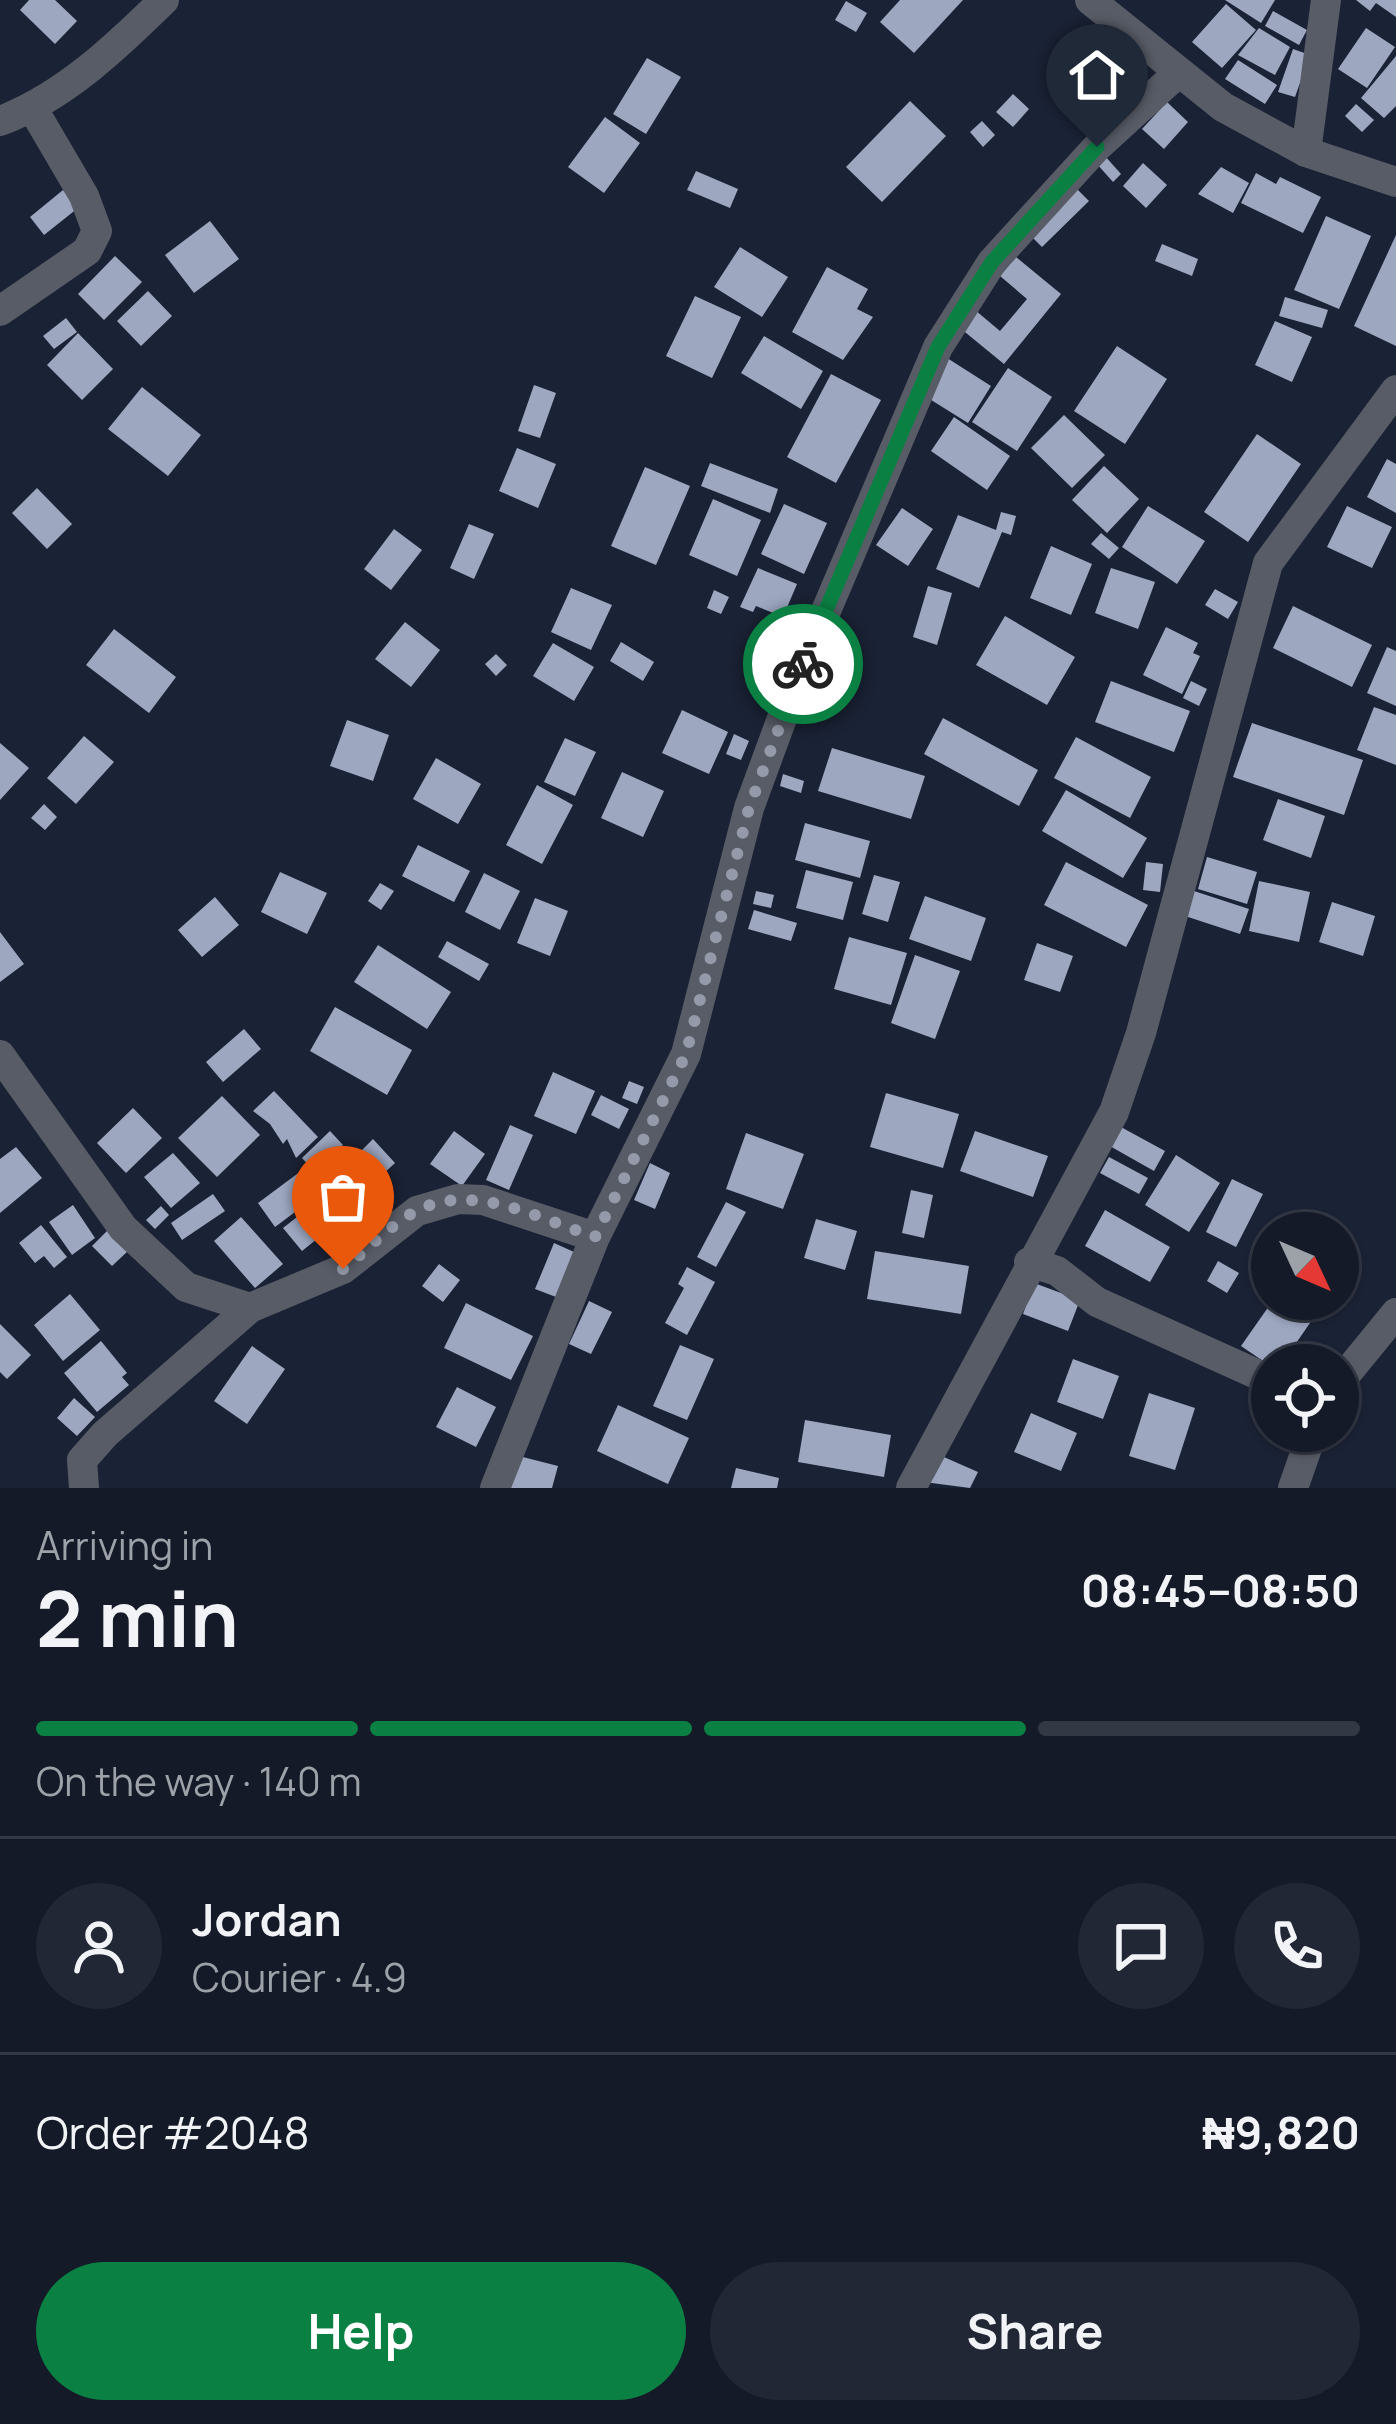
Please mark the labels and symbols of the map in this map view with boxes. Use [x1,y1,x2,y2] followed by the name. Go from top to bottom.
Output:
[1046,24,1148,147] pin
[743,604,863,724] courier
[292,1146,394,1269] pin
[1251,1212,1359,1320] north arrow

